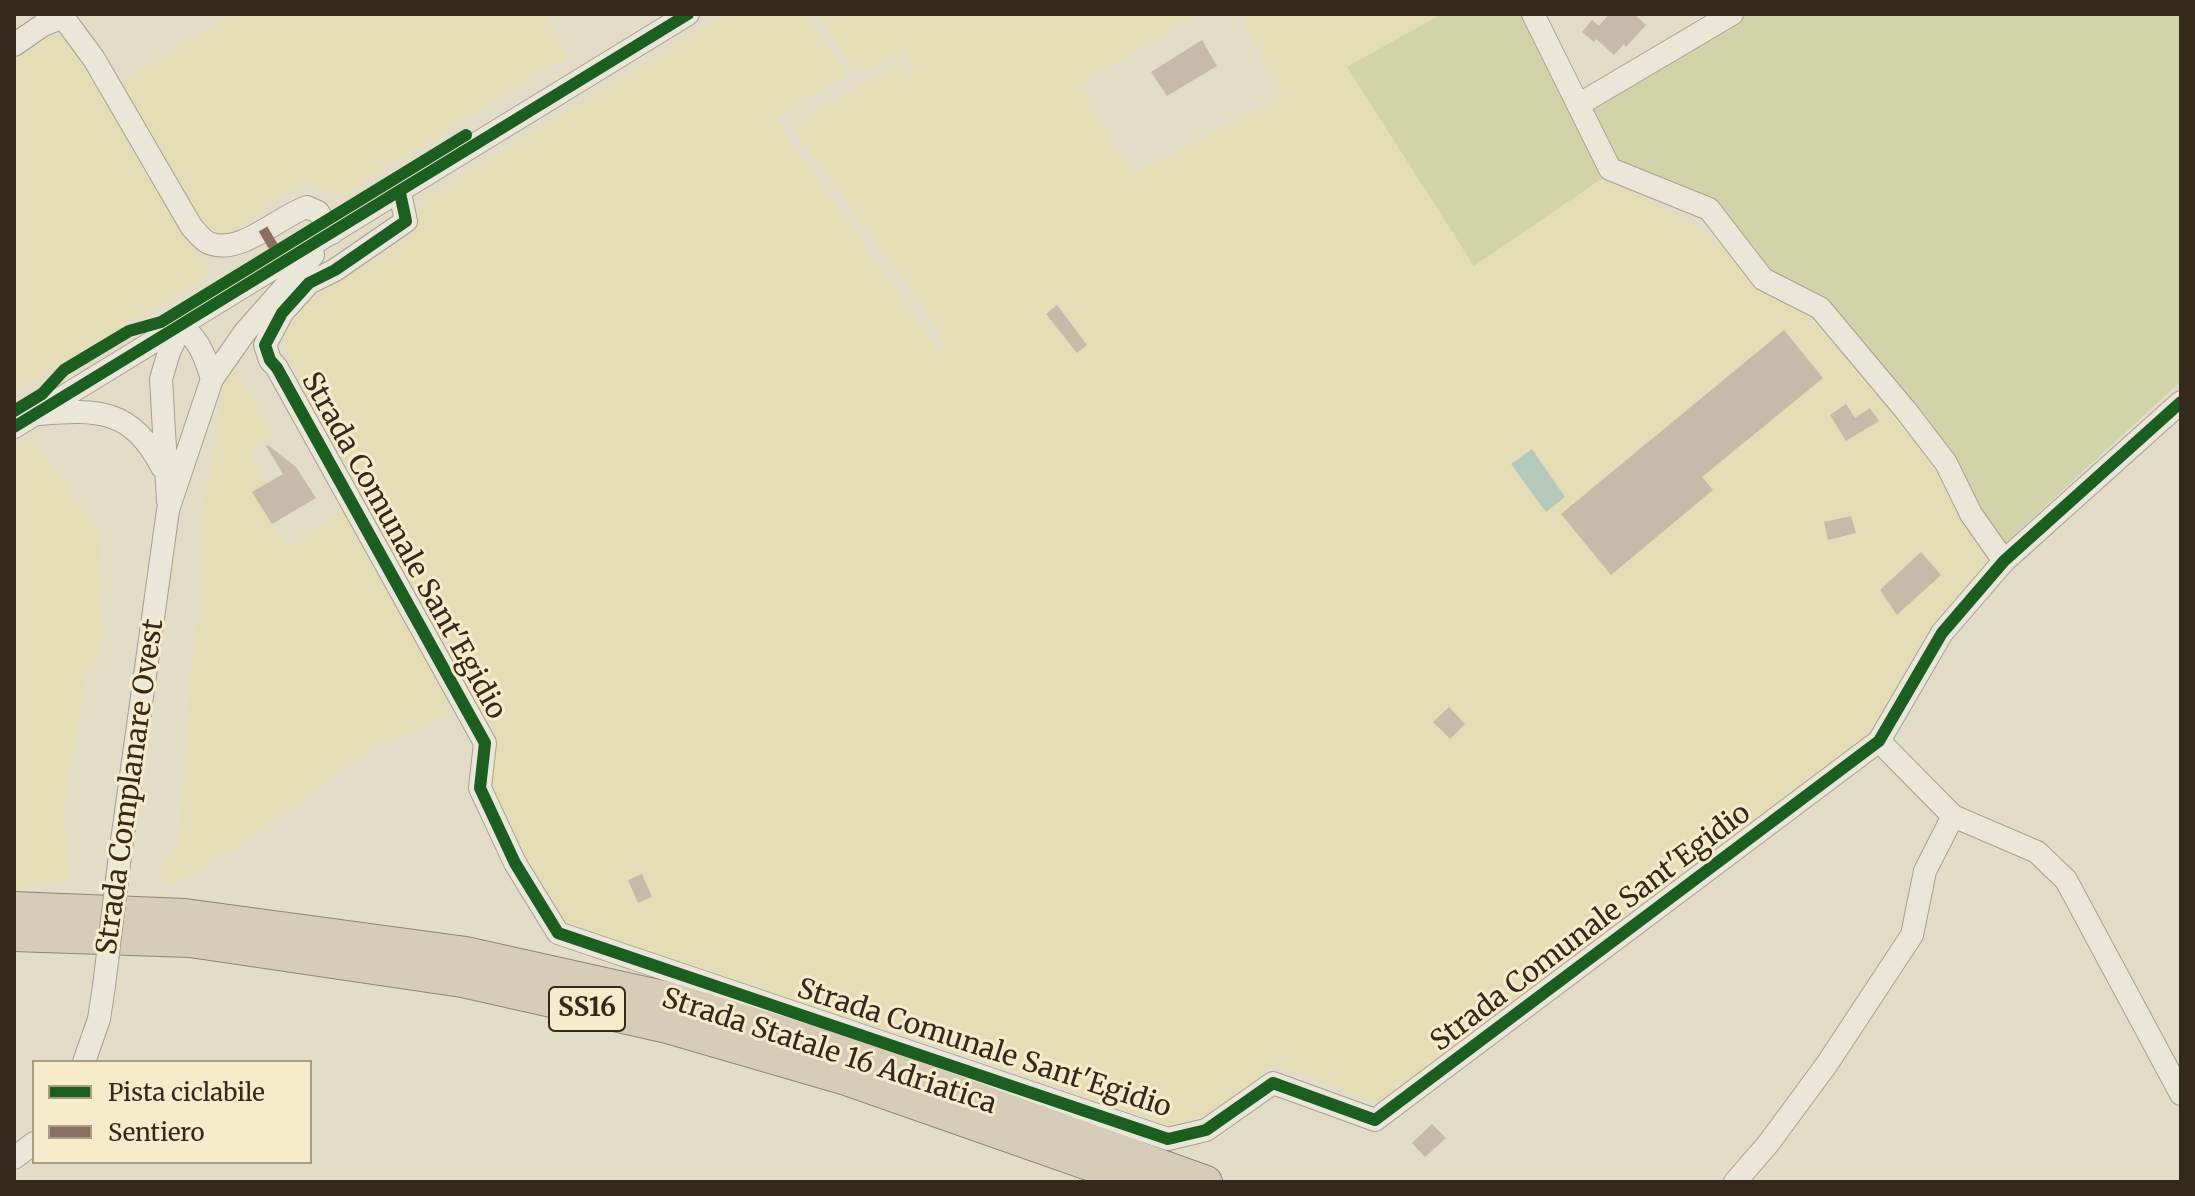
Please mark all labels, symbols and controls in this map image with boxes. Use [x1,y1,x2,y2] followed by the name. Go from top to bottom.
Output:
[293,367,513,725] street label: Strada Comunale Sant'Egidio
[91,617,171,957] street label: Strada Complanare Ovest
[1425,797,1757,1059] street label: Strada Comunale Sant'Egidio
[793,973,1175,1125] street label: Strada Comunale Sant'Egidio
[658,982,1000,1122] street label: Strada Statale 16 Adriatica
[549,987,625,1031] road number: SS16
[32,1060,312,1164] legend
[108,1077,265,1108] text: Pista ciclabile
[108,1117,205,1148] text: Sentiero

